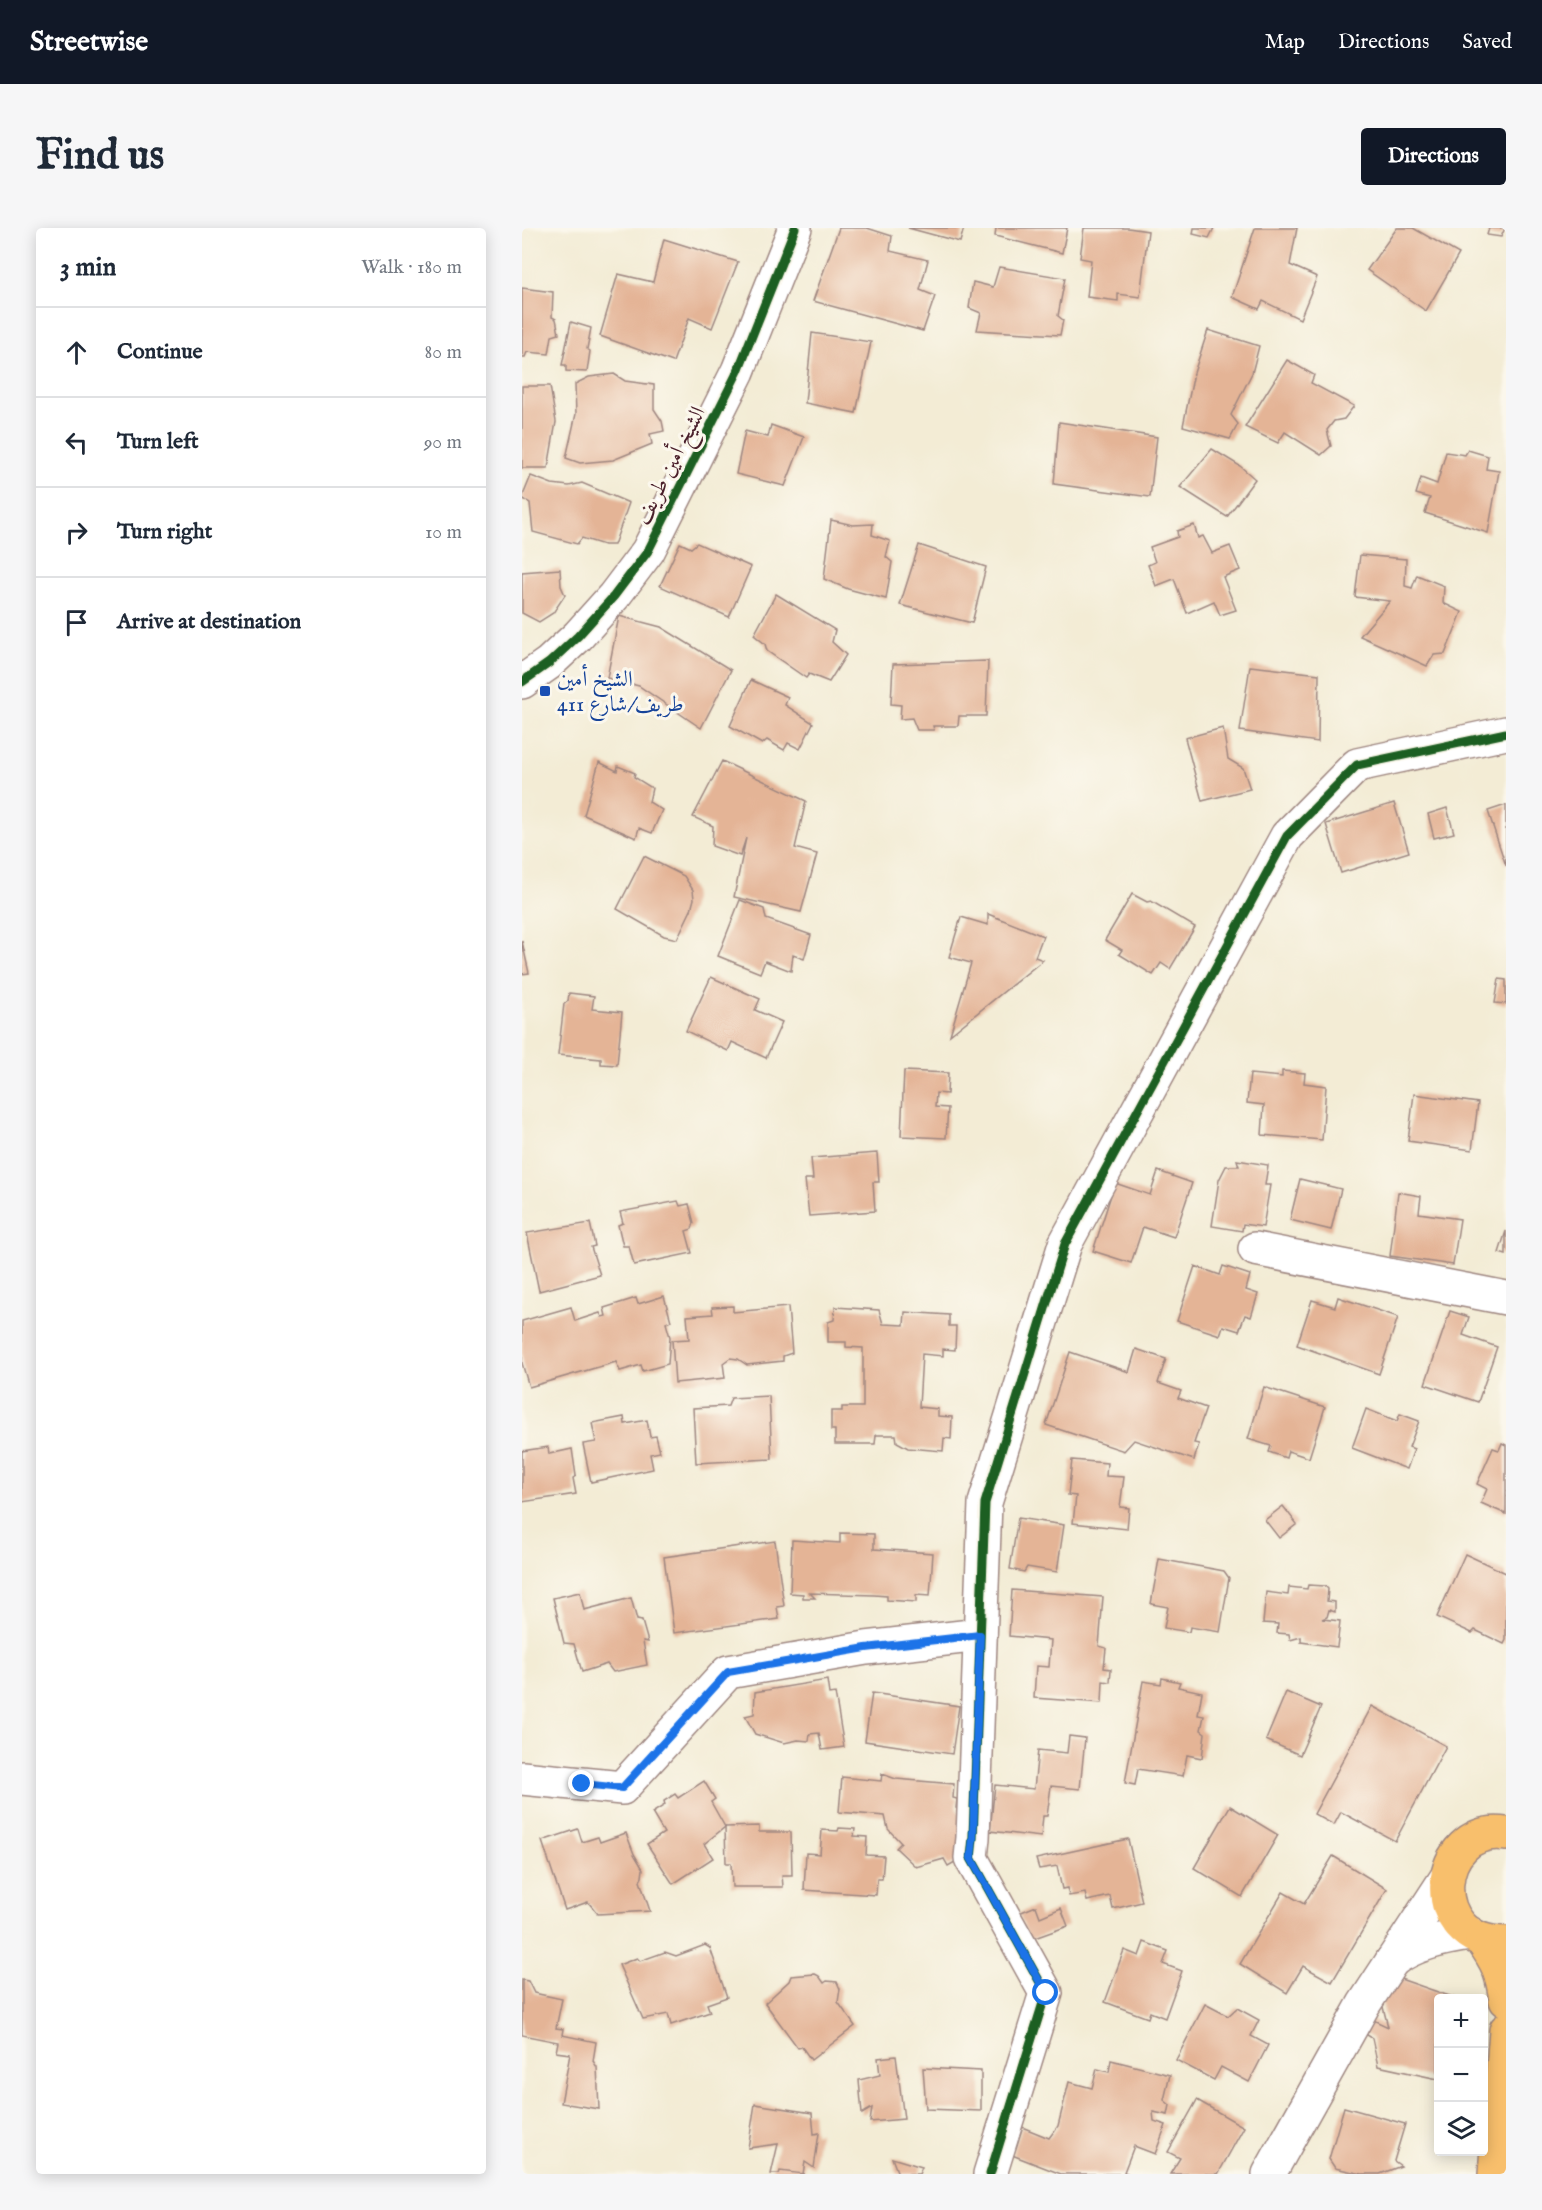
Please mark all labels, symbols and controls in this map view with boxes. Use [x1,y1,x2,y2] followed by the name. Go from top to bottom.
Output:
[30,25,148,60] text: Streetwise
[1265,29,1305,56] text: Map
[1338,29,1429,56] text: Directions
[1462,29,1512,56] text: Saved
[1361,128,1506,185] button: Directions
[36,130,164,183] text: Find us
[60,251,116,284] text: 3 min
[361,255,462,280] text: Walk · 180 m
[60,336,93,369] icon: ahead
[117,338,203,366] text: Continue
[425,340,462,365] text: 80 m
[626,400,716,532] street label: الشيخ أمين طريف
[60,426,93,459] icon: left
[117,428,199,456] text: Turn left
[424,430,462,455] text: 90 m
[60,516,93,549] icon: right
[117,518,212,546] text: Turn right
[425,520,462,545] text: 10 m
[60,606,93,639] icon: arrive
[117,608,301,636] text: Arrive at destination
[557,663,684,722] place label: الشيخ أمين طريف/شارع 411
[538,684,552,698] marker: الشيخ أمين طريف/شارع 411
[568,1770,594,1796] route end
[1032,1979,1058,2005] route start
[1434,1994,1488,2156] map controls
[1434,1994,1488,2048] button: +
[1434,2048,1488,2102] button: −
[1434,2102,1488,2156] button: layers

